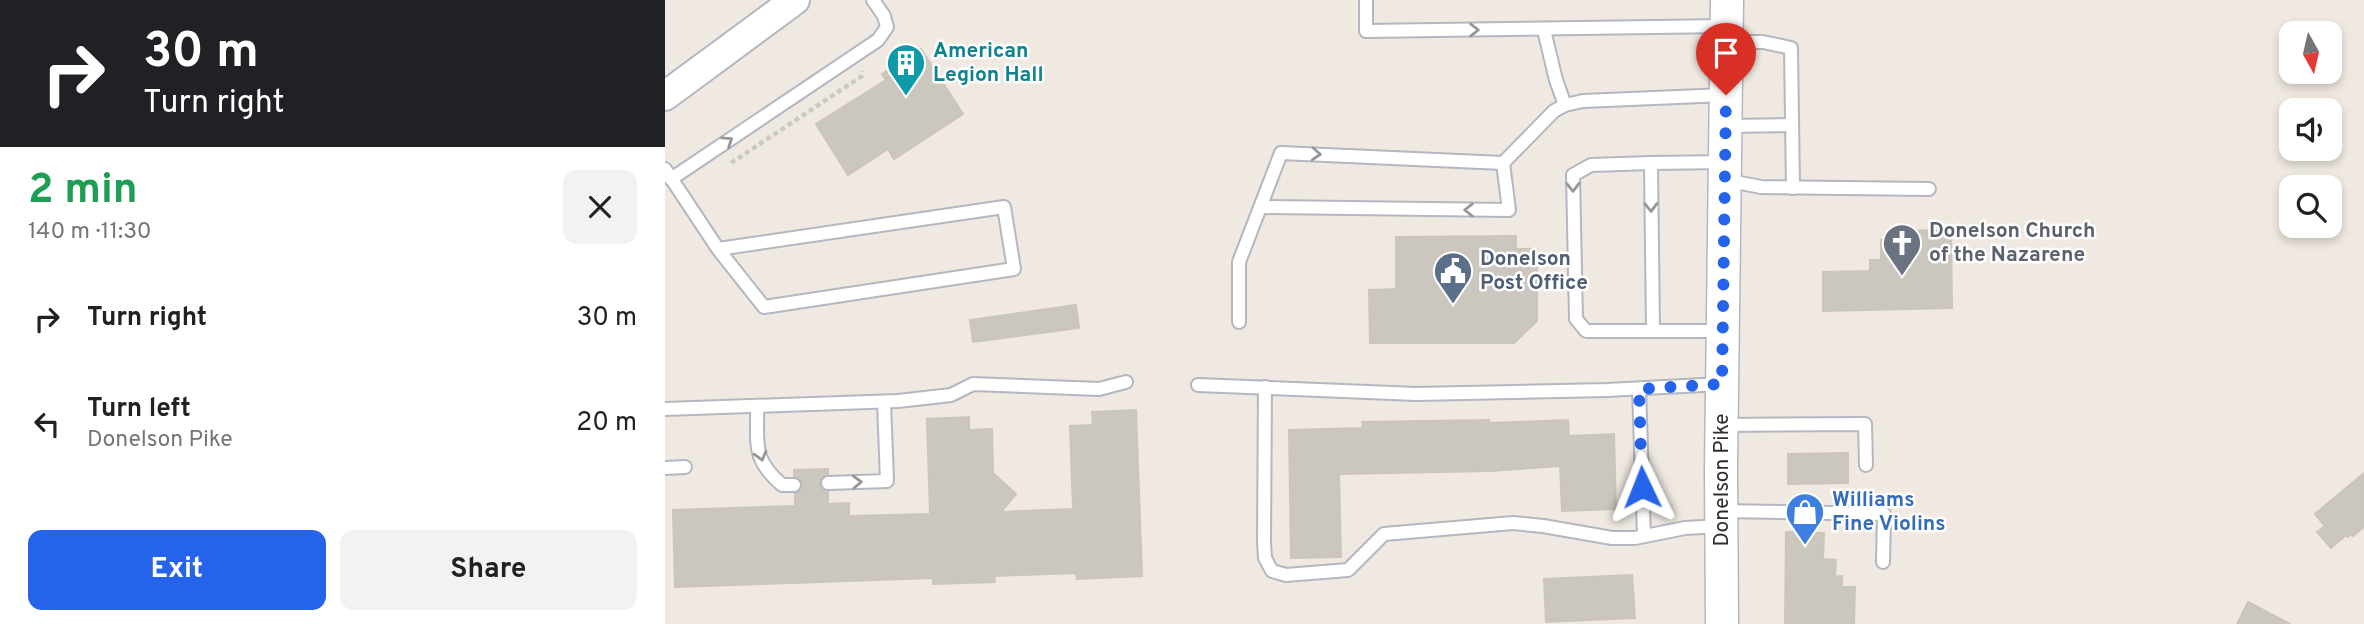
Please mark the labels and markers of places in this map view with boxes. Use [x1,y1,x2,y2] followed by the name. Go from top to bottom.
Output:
[1696,23,1756,95] pin
[933,38,1044,89] place label: American Legion Hall
[885,42,927,97] building icon: American Legion Hall
[1929,218,2095,269] place label: Donelson Church of the Nazarene
[1881,222,1923,277] church icon: Donelson Church of the Nazarene
[1480,246,1588,297] place label: Donelson Post Office
[1432,250,1474,305] public building icon: Donelson Post Office
[1832,487,1946,538] place label: Williams Fine Violins
[1784,491,1826,546] shop icon: Williams Fine Violins

